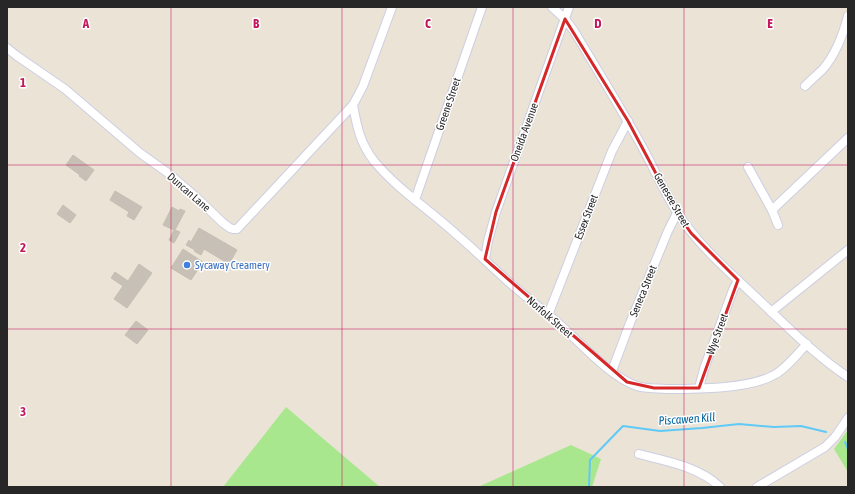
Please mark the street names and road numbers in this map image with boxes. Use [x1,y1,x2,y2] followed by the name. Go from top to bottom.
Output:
[433,76,463,132] street label: Greene Street
[508,101,540,163] street label: Oneida Avenue
[165,170,213,214] street label: Duncan Lane
[652,171,692,229] street label: Genesee Street
[572,193,600,241] street label: Essex Street
[627,263,659,319] street label: Seneca Street
[525,294,575,340] street label: Norfolk Street
[704,312,730,356] street label: Wye Street

